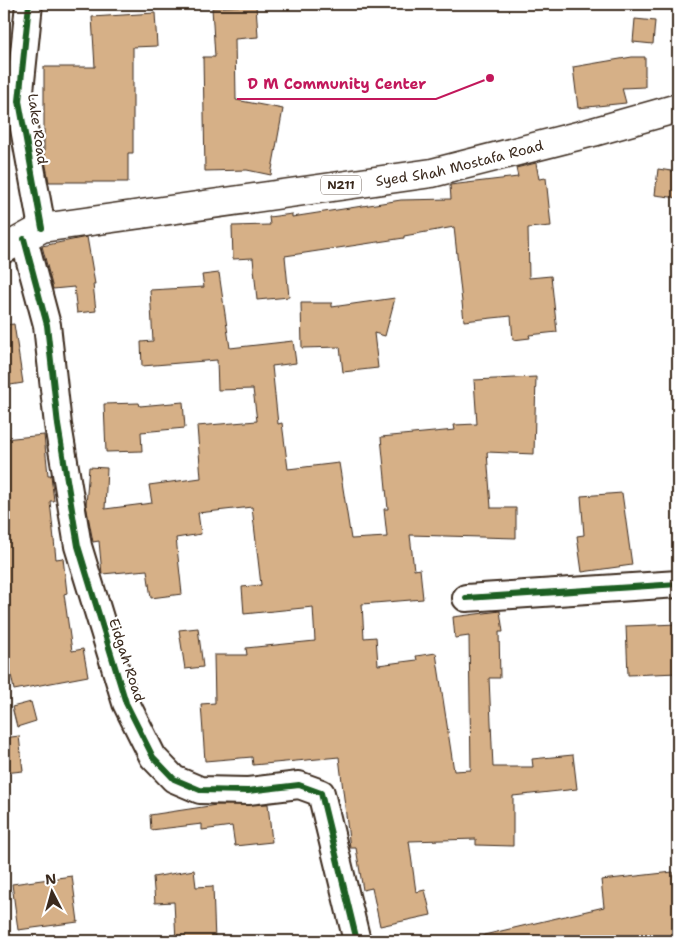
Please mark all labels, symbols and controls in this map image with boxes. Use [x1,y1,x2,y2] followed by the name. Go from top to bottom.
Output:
[237,69,436,99] callout: D M Community Center
[248,74,426,94] text: D M Community Center
[24,92,52,166] street label: Lake Road
[374,136,545,190] street label: Syed Shah Mostafa Road
[321,176,361,194] road number: N211
[105,616,149,704] street label: Eidgah Road
[28,868,78,918] north arrow
[44,870,57,889] text: N

